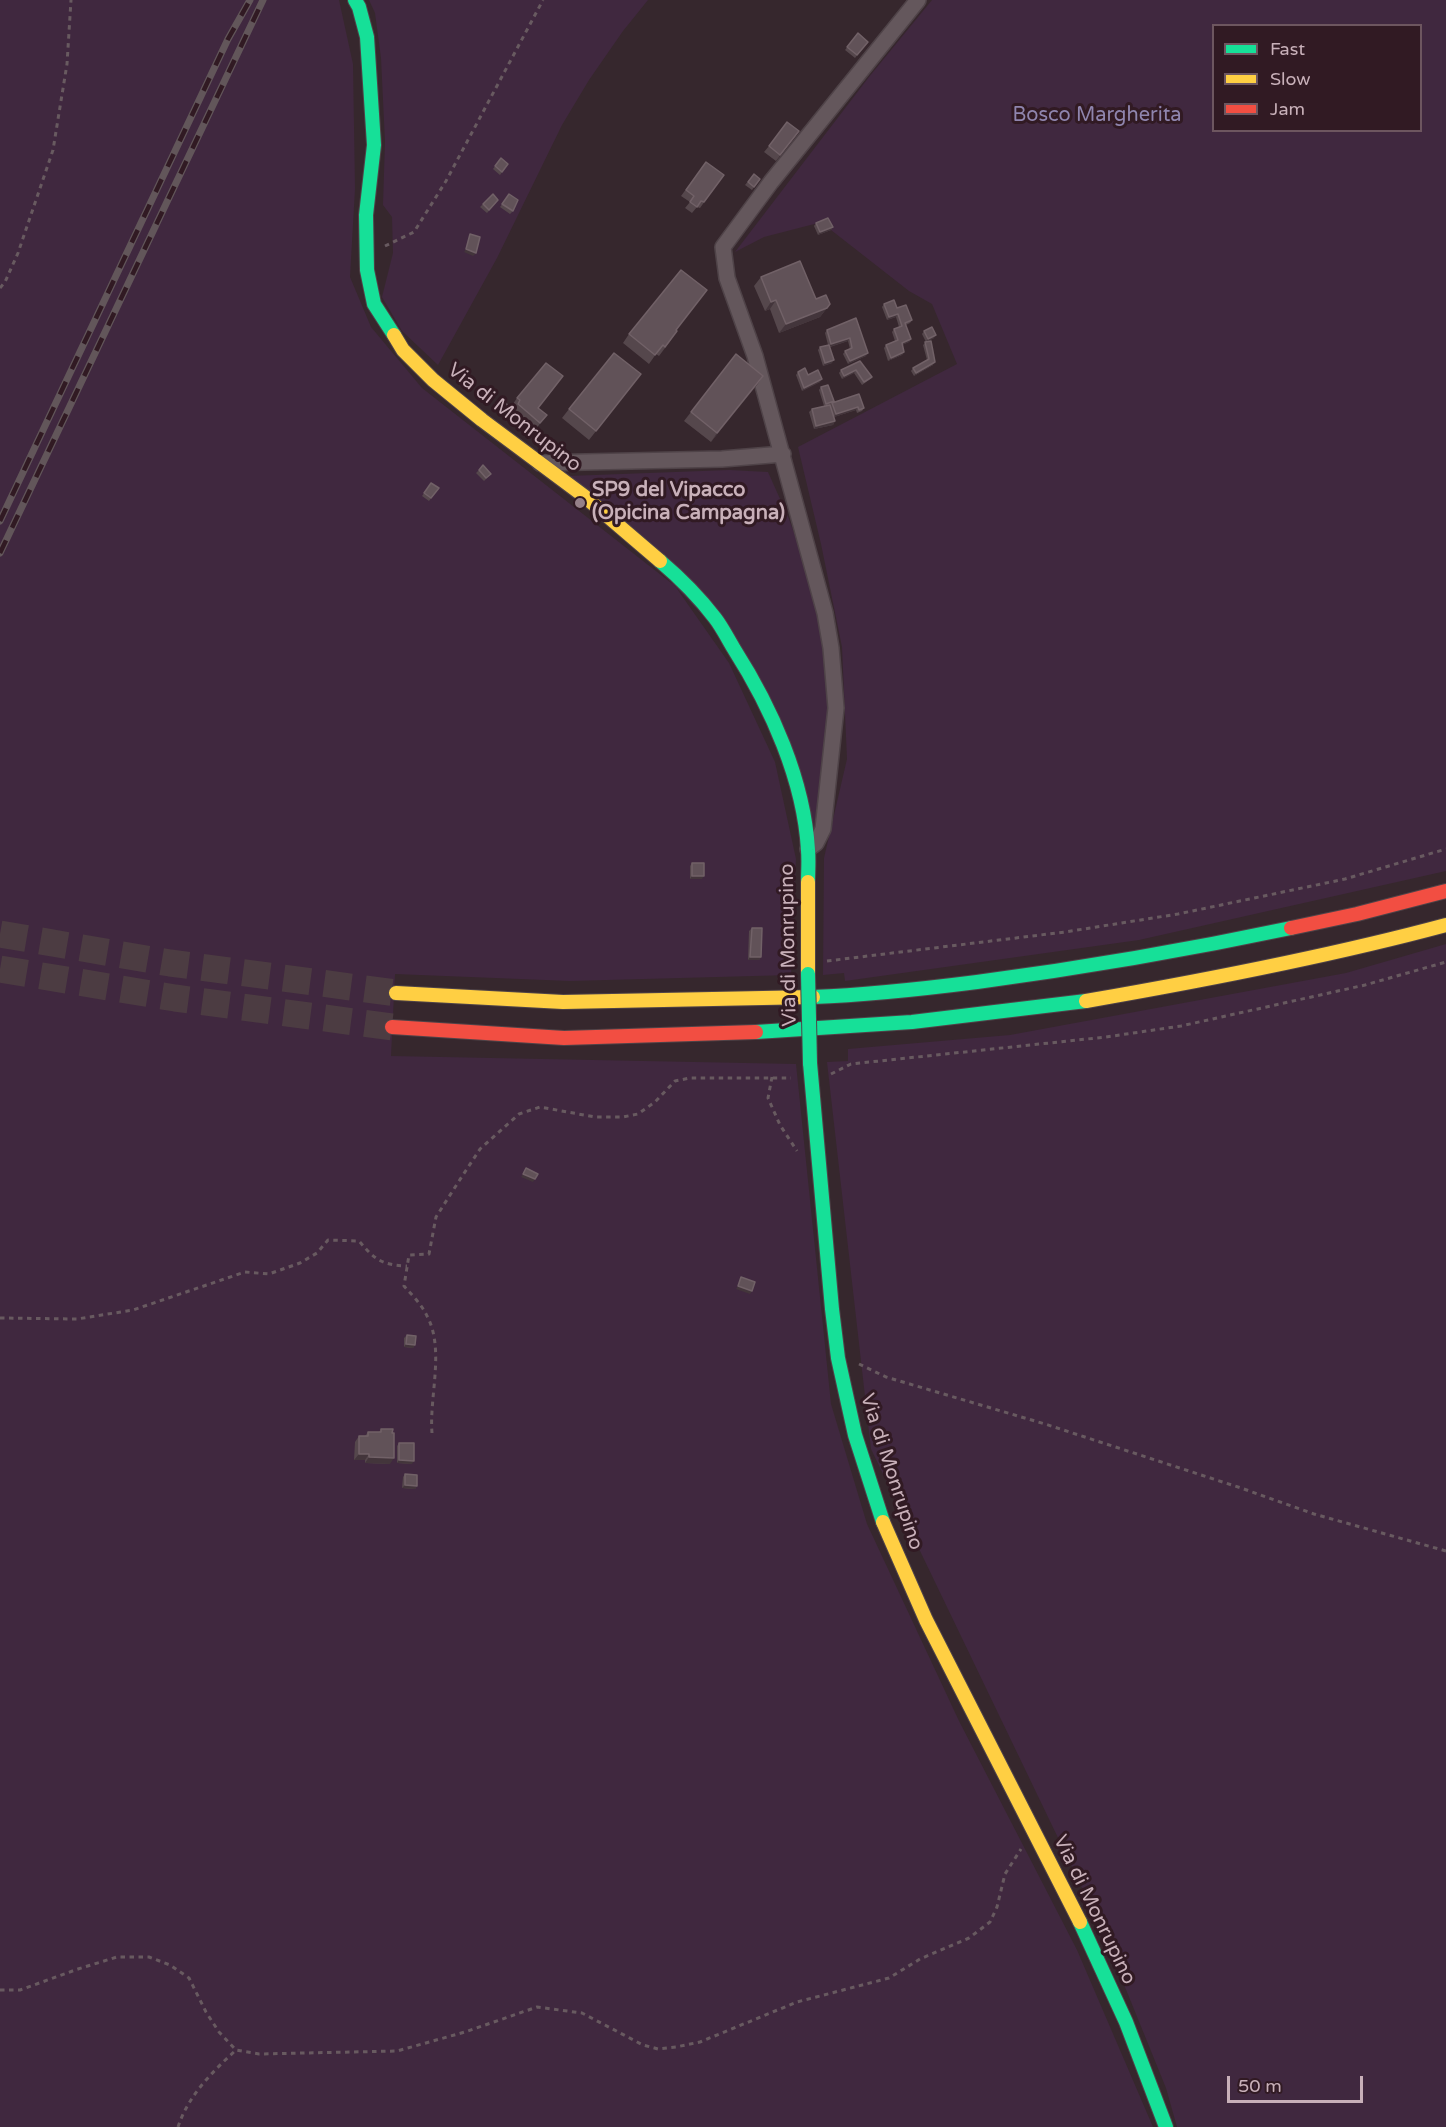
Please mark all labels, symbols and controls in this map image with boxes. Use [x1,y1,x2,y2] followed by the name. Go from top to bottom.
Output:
[1212,24,1422,132] legend
[1270,38,1305,60] text: Fast
[1270,68,1311,90] text: Slow
[1270,98,1305,120] text: Jam
[1012,104,1182,128] park label: Bosco Margherita
[442,358,586,478] street label: Via di Monrupino
[592,479,785,526] place label: SP9 del Vipacco (Opicina Campagna)
[573,496,587,510] marker: SP9 del Vipacco (Opicina Campagna)
[776,863,802,1027] street label: Via di Monrupino
[854,1391,928,1553] street label: Via di Monrupino
[1047,1831,1141,1989] street label: Via di Monrupino
[1230,2064,1366,2102] scale bar
[1238,2075,1282,2097] text: 50 m

